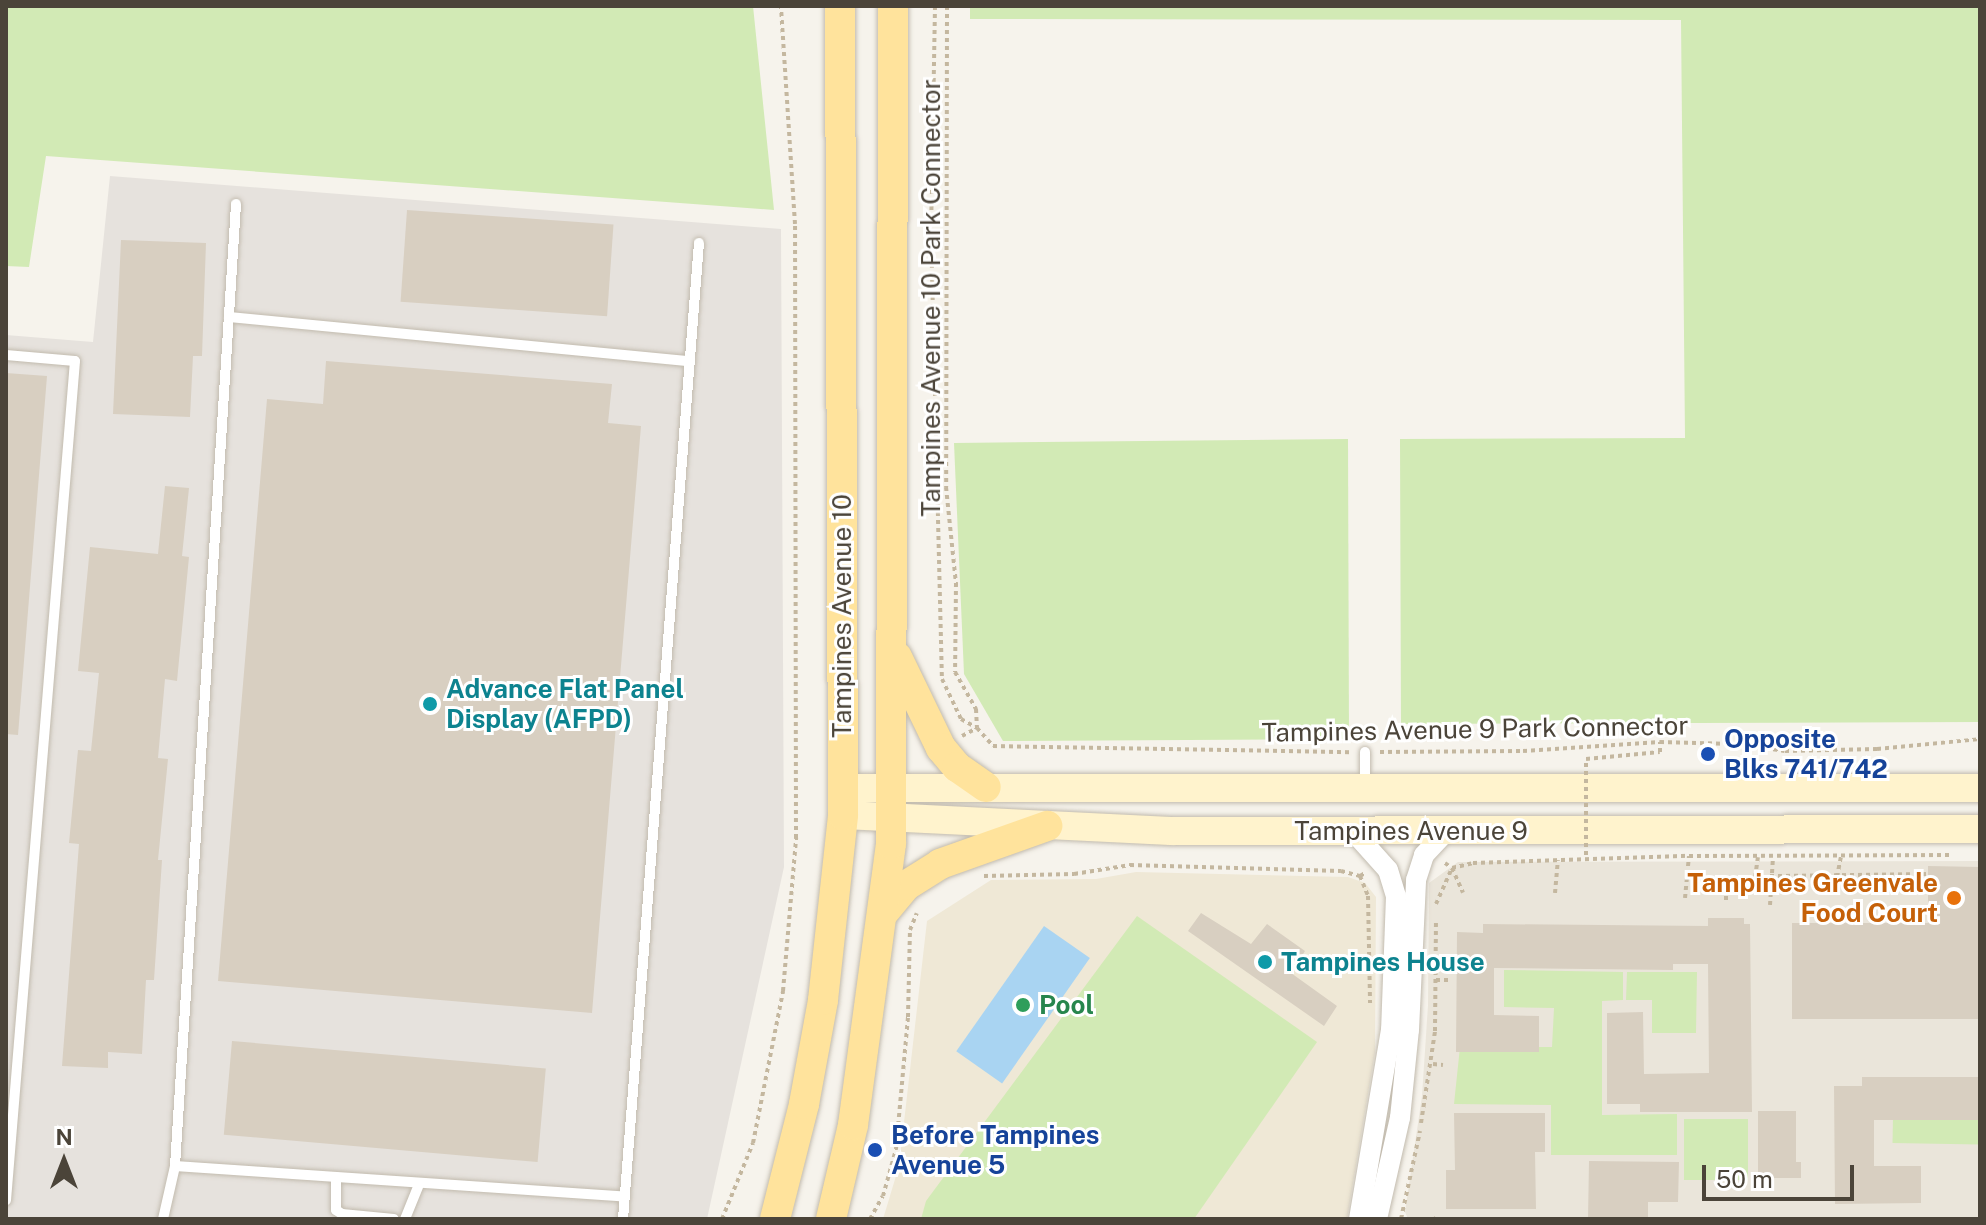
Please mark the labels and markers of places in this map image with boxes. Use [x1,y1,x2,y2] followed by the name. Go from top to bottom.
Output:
[446,673,684,734] place label: Advance Flat Panel Display (AFPD)
[421,695,439,713] marker: Advance Flat Panel Display (AFPD)
[1724,723,1888,784] place label: Opposite Blks 741/742
[1699,745,1717,763] marker: Opposite Blks 741/742
[1687,867,1938,928] place label: Tampines Greenvale Food Court
[1945,889,1963,907] marker: Tampines Greenvale Food Court
[1281,946,1485,978] place label: Tampines House
[1256,953,1274,971] marker: Tampines House
[1039,989,1094,1021] place label: Pool
[1014,996,1032,1014] marker: Pool
[891,1119,1100,1180] place label: Before Tampines Avenue 5
[866,1141,884,1159] marker: Before Tampines Avenue 5

